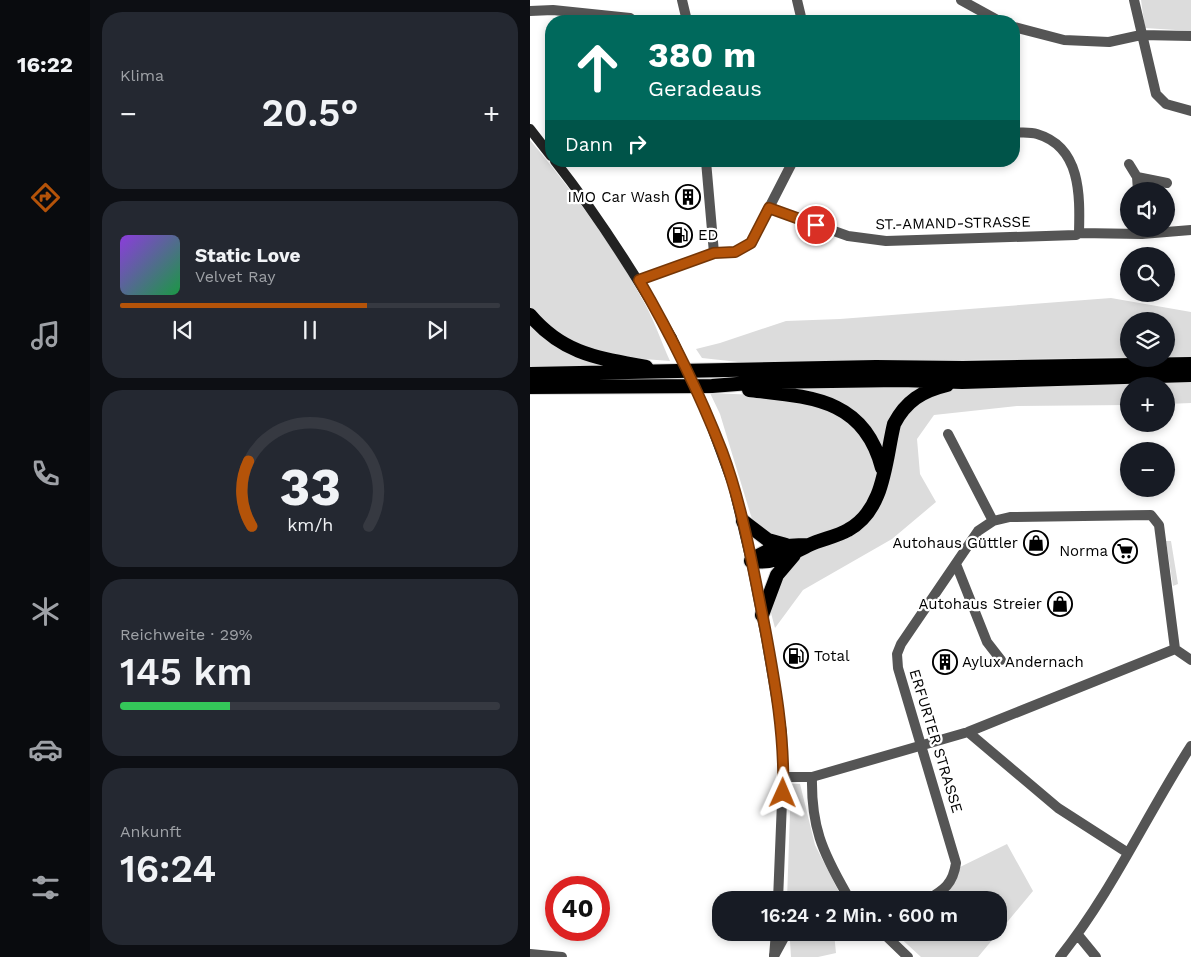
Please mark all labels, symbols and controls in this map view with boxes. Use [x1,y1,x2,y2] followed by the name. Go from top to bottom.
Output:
[648,34,756,76] text: 380 m
[565,35,630,100] icon: ahead
[17,52,73,77] text: 16:22
[120,66,164,85] text: Klima
[648,76,762,101] text: Geradeaus
[261,91,359,135] text: 20.5°
[120,97,137,130] text: −
[483,97,500,130] text: +
[623,130,651,158] icon: right
[565,133,613,156] text: Dann
[28,180,63,215] icon: directions
[1120,182,1175,497] map controls
[1120,182,1175,237] button: sound
[675,184,701,210] building icon: IMO Car Wash
[568,188,670,206] place label: IMO Car Wash
[795,204,837,246] pin
[802,211,830,239] icon: arrive
[875,213,1031,233] street label: ST.-AMAND-STRASSE
[667,222,693,248] fuel station icon: ED
[698,226,718,244] place label: ED
[195,244,300,267] text: Static Love
[1120,247,1175,302] button: search
[195,267,275,286] text: Velvet Ray
[1120,312,1175,367] button: layers
[169,316,197,344] icon: previous
[296,316,324,344] icon: pause
[423,316,451,344] icon: next
[28,318,63,353] icon: music
[1120,377,1175,432] button: +
[1120,442,1175,497] button: −
[28,456,63,491] icon: phone
[279,457,341,518] text: 33
[287,514,333,535] text: km/h
[1023,530,1049,556] shop icon: Autohaus Güttler
[893,534,1018,552] place label: Autohaus Güttler
[1112,538,1138,564] supermarket icon: Norma
[1059,542,1109,560] place label: Norma
[1047,591,1073,617] shop icon: Autohaus Streier
[28,594,63,629] icon: climate
[918,595,1042,613] place label: Autohaus Streier
[120,625,253,644] text: Reichweite · 29%
[783,643,809,669] fuel station icon: Total
[814,647,850,665] place label: Total
[932,649,958,675] building icon: Aylux Andernach
[120,650,252,694] text: 145 km
[962,653,1084,671] place label: Aylux Andernach
[906,667,966,815] street label: ERFURTER STRASSE
[28,732,63,767] icon: car
[756,766,808,818] position arrow
[120,822,181,841] text: Ankunft
[120,847,216,891] text: 16:24
[28,870,63,905] icon: filters
[545,876,610,941] speed limit sign: 40
[761,904,958,927] text: 16:24 · 2 Min. · 600 m

